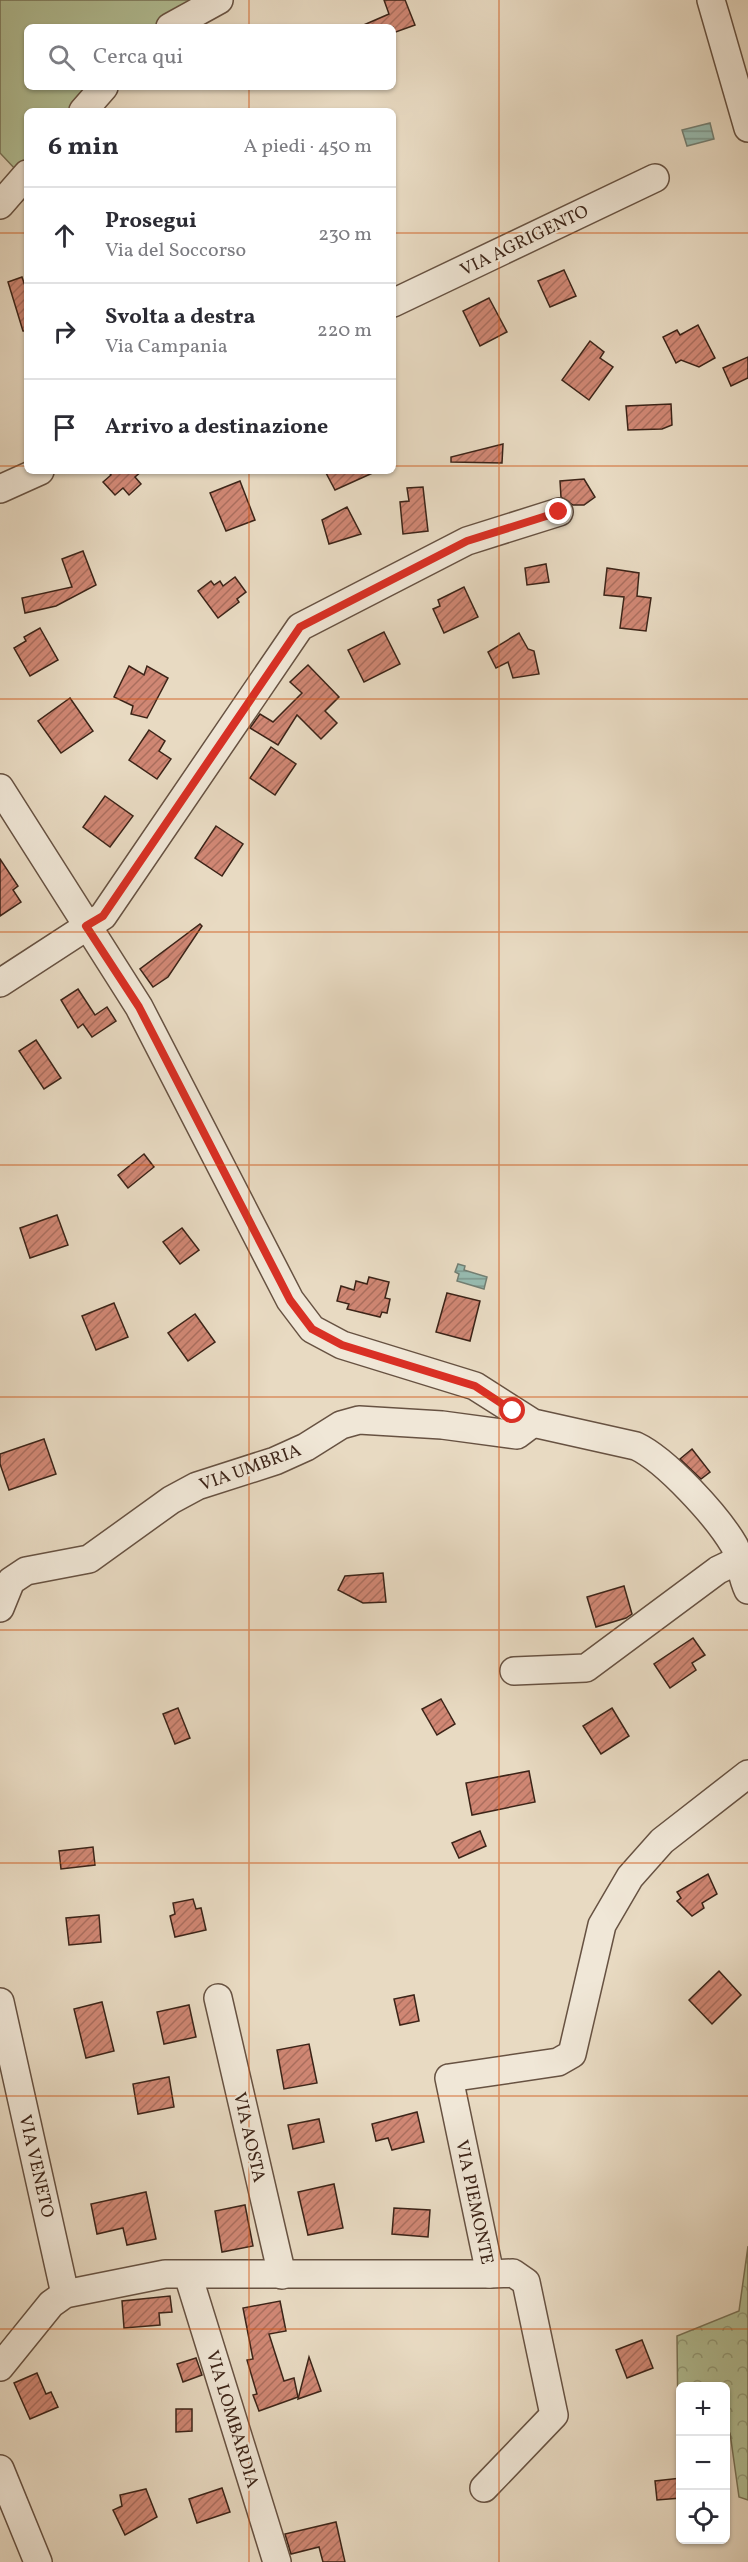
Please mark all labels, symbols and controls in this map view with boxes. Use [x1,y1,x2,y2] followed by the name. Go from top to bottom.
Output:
[24,24,396,90] search box
[45,41,78,74] icon: search
[93,42,183,73] text: Cerca qui
[48,129,119,165] text: 6 min
[243,133,372,161] text: A piedi · 450 m
[456,199,593,283] street label: VIA AGRIGENTO
[105,206,197,237] text: Prosegui
[48,219,81,252] icon: ahead
[318,221,372,249] text: 230 m
[105,237,246,265] text: Via del Soccorso
[105,302,256,333] text: Svolta a destra
[48,315,81,348] icon: right
[317,317,372,345] text: 220 m
[105,333,228,361] text: Via Campania
[48,411,81,444] icon: arrive
[105,412,328,443] text: Arrivo a destinazione
[545,498,571,524] route end
[499,1397,525,1423] route start
[196,1438,305,1498] street label: VIA UMBRIA
[226,2090,271,2185] street label: VIA AOSTA
[12,2112,60,2220] street label: VIA VENETO
[448,2138,499,2267] street label: VIA PIEMONTE
[199,2347,264,2492] street label: VIA LOMBARDIA
[676,2382,730,2544] map controls
[676,2382,730,2436] button: +
[676,2436,730,2490] button: −
[676,2490,730,2544] button: locate

